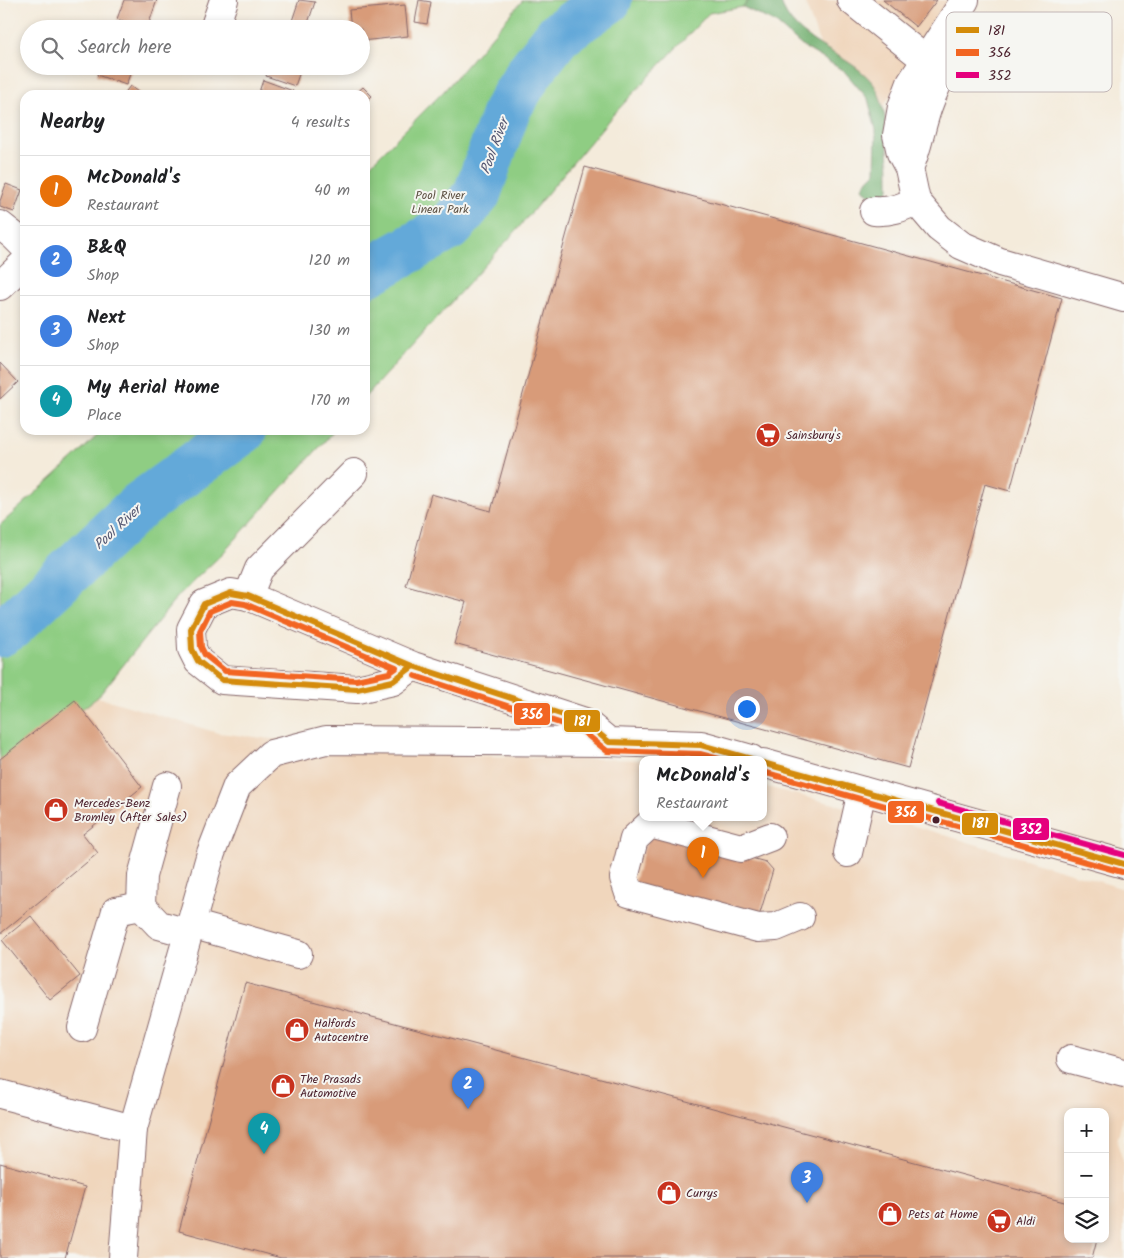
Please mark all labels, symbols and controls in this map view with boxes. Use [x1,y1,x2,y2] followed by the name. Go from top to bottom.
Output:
[946,12,1112,92] legend
[20,20,370,75] search box
[988,20,1005,42] text: 181
[78,33,172,63] text: Search here
[38,34,66,62] icon: search
[988,42,1011,64] text: 356
[988,65,1012,87] text: 352
[40,106,105,139] text: Nearby
[291,110,350,135] text: 4 results
[475,112,516,177] water label: Pool River
[87,163,181,193] text: McDonald's
[54,178,58,203] text: 1
[314,178,350,203] text: 40 m
[411,186,469,219] park label: Pool River Linear Park
[87,193,159,218] text: Restaurant
[87,233,126,263] text: B&Q
[51,248,61,273] text: 2
[309,248,350,273] text: 120 m
[87,263,119,288] text: Shop
[87,303,126,333] text: Next
[52,318,60,343] text: 3
[309,318,350,343] text: 130 m
[87,333,119,358] text: Shop
[87,373,220,403] text: My Aerial Home
[52,388,60,413] text: 4
[310,388,350,413] text: 170 m
[87,403,121,428] text: Place
[755,422,781,448] supermarket icon: Sainsbury's
[786,426,841,445] place label: Sainsbury's
[89,498,149,555] water label: Pool River
[734,696,760,722] your location
[513,702,551,726] line badge: 356
[520,704,544,726] text: 356
[563,709,601,733] line badge: 181
[574,711,591,733] text: 181
[639,756,767,821] popup
[656,761,750,791] text: McDonald's
[656,791,729,816] text: Restaurant
[74,794,187,827] place label: Mercedes-Benz Bromley (After Sales)
[43,797,69,823] shop icon: Mercedes-Benz Bromley (After Sales)
[887,800,925,824] line badge: 356
[894,802,918,824] text: 356
[961,812,999,836] line badge: 181
[972,813,989,835] text: 181
[931,815,941,825] unlabelled marker
[1012,817,1050,841] line badge: 352
[1019,819,1042,841] text: 352
[687,837,719,878] pin: 1
[314,1014,369,1047] place label: Halfords Autocentre
[284,1017,310,1043] shop icon: Halfords Autocentre
[452,1068,484,1109] pin: 2
[300,1070,361,1103] place label: The Prasads Automotive
[270,1073,296,1099] shop icon: The Prasads Automotive
[1064,1108,1109,1243] map controls
[1064,1108,1109,1153] button: +
[248,1113,280,1154] pin: 4
[1064,1153,1109,1198] button: −
[791,1162,823,1203] pin: 3
[656,1180,682,1206] shop icon: Currys
[686,1184,718,1203] place label: Currys
[1064,1198,1109,1243] button: layers
[877,1201,903,1227] shop icon: Pets at Home
[908,1205,979,1224] place label: Pets at Home
[986,1208,1012,1234] supermarket icon: Aldi
[1016,1212,1036,1231] place label: Aldi

